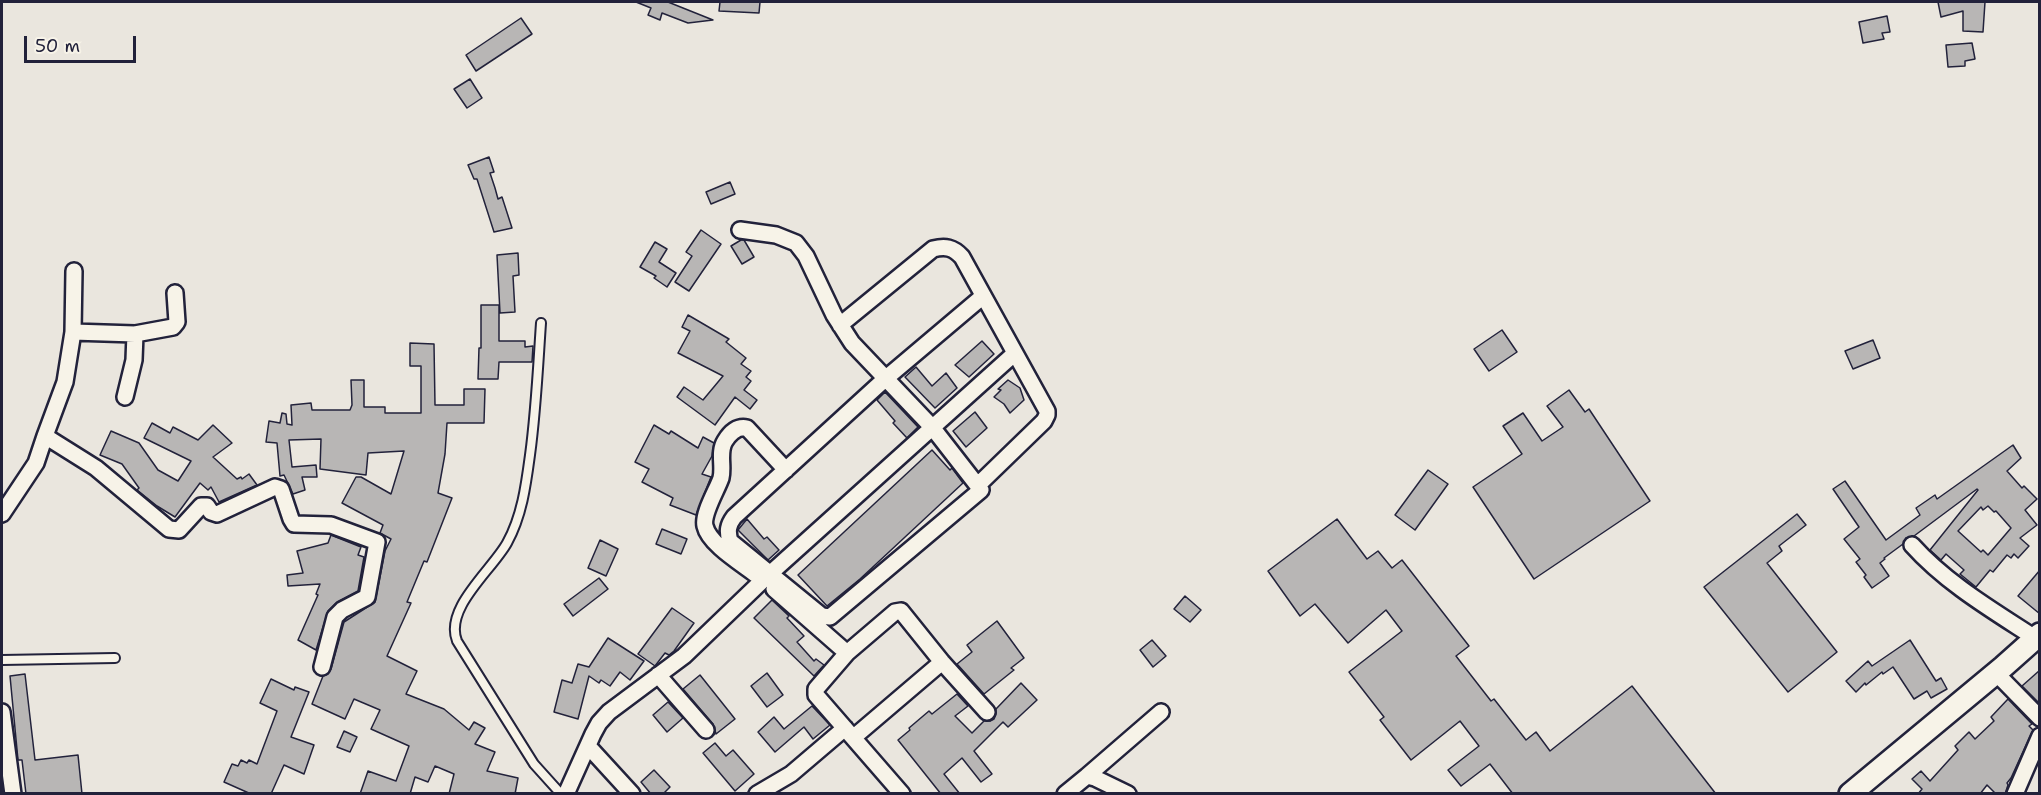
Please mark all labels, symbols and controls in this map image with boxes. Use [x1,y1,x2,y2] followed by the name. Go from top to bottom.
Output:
[27,24,140,62] scale bar
[35,34,80,58] text: 50 m

